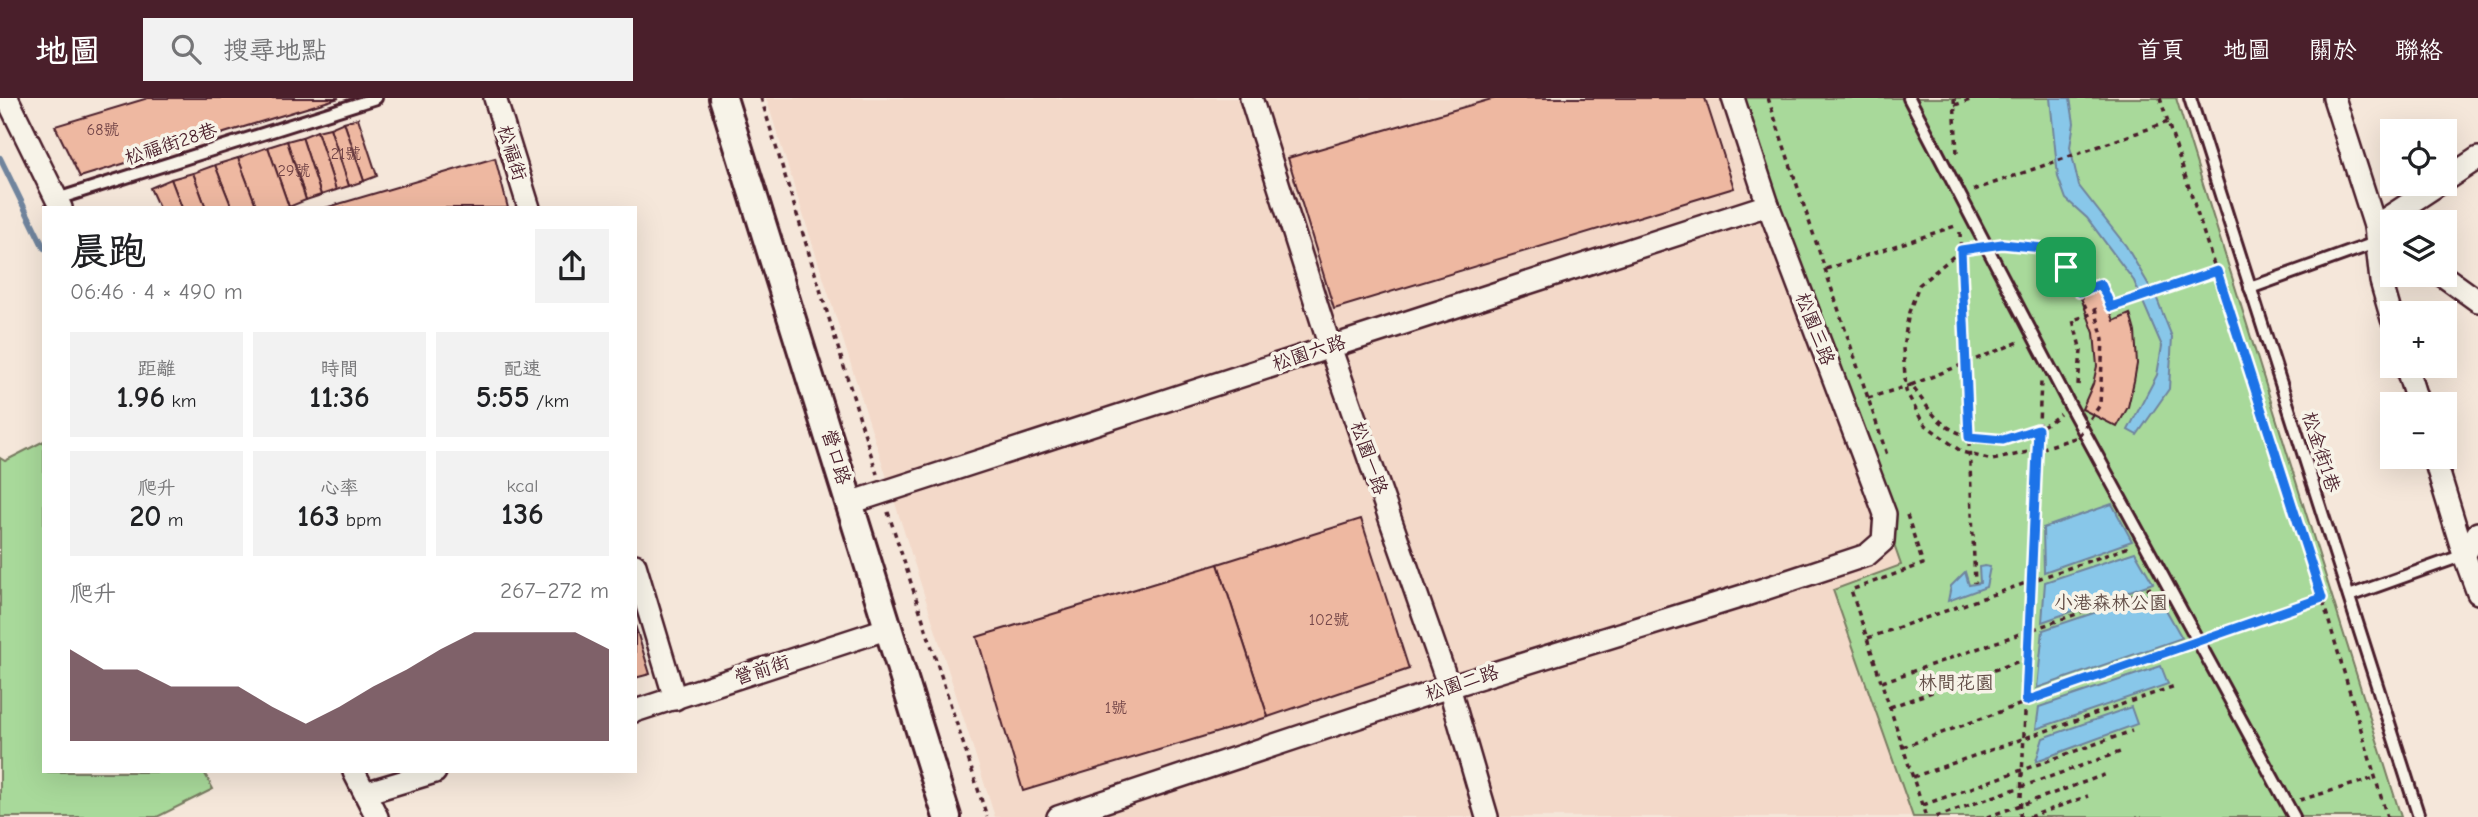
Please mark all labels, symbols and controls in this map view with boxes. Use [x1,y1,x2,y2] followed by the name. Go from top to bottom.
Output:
[143,18,633,81] search box
[167,30,205,68] icon: search
[35,32,101,70] text: 地圖
[223,36,327,66] text: 搜尋地點
[2137,36,2185,64] text: 首頁
[2223,36,2271,64] text: 地圖
[2309,36,2357,64] text: 關於
[2395,36,2443,64] text: 聯絡
[122,119,220,169] street label: 松福街28巷
[2380,119,2457,469] map controls
[2380,119,2457,196] button: locate
[87,121,119,139] house number: 68號
[493,123,531,183] street label: 松福街
[331,145,361,163] house number: 21號
[278,162,310,180] house number: 29號
[2380,210,2457,287] button: layers
[535,229,609,303] button: share
[70,230,146,274] text: 晨跑
[2036,237,2096,297] pin
[2047,248,2085,286] icon: arrive
[70,278,243,305] text: 06:46 · 4 × 490 m
[1791,290,1839,368] street label: 松園三路
[2380,301,2457,378] button: +
[1269,331,1349,375] street label: 松園六路
[137,358,176,380] text: 距離
[320,358,359,380] text: 時間
[503,358,542,380] text: 配速
[117,380,165,415] text: 1.96
[309,380,370,415] text: 11:36
[476,380,530,415] text: 5:55
[165,390,196,412] text: km
[530,390,569,412] text: /km
[2380,392,2457,469] button: −
[2298,409,2344,495] street label: 松金街1巷
[1346,418,1392,498] street label: 松園一路
[817,427,855,487] street label: 營口路
[507,475,538,497] text: kcal
[137,477,176,499] text: 爬升
[320,477,359,499] text: 心率
[501,497,544,532] text: 136
[129,499,162,534] text: 20
[297,499,339,534] text: 163
[162,509,184,531] text: m
[339,509,382,531] text: bpm
[500,577,609,604] text: 267–272 m
[70,580,116,607] text: 爬升
[2054,592,2168,614] park label: 小港森林公園
[1309,611,1349,629] house number: 102號
[731,651,793,689] street label: 營前街
[1422,661,1502,705] street label: 松園二路
[1918,672,1994,694] park label: 林間花園
[1105,699,1127,717] house number: 1號

